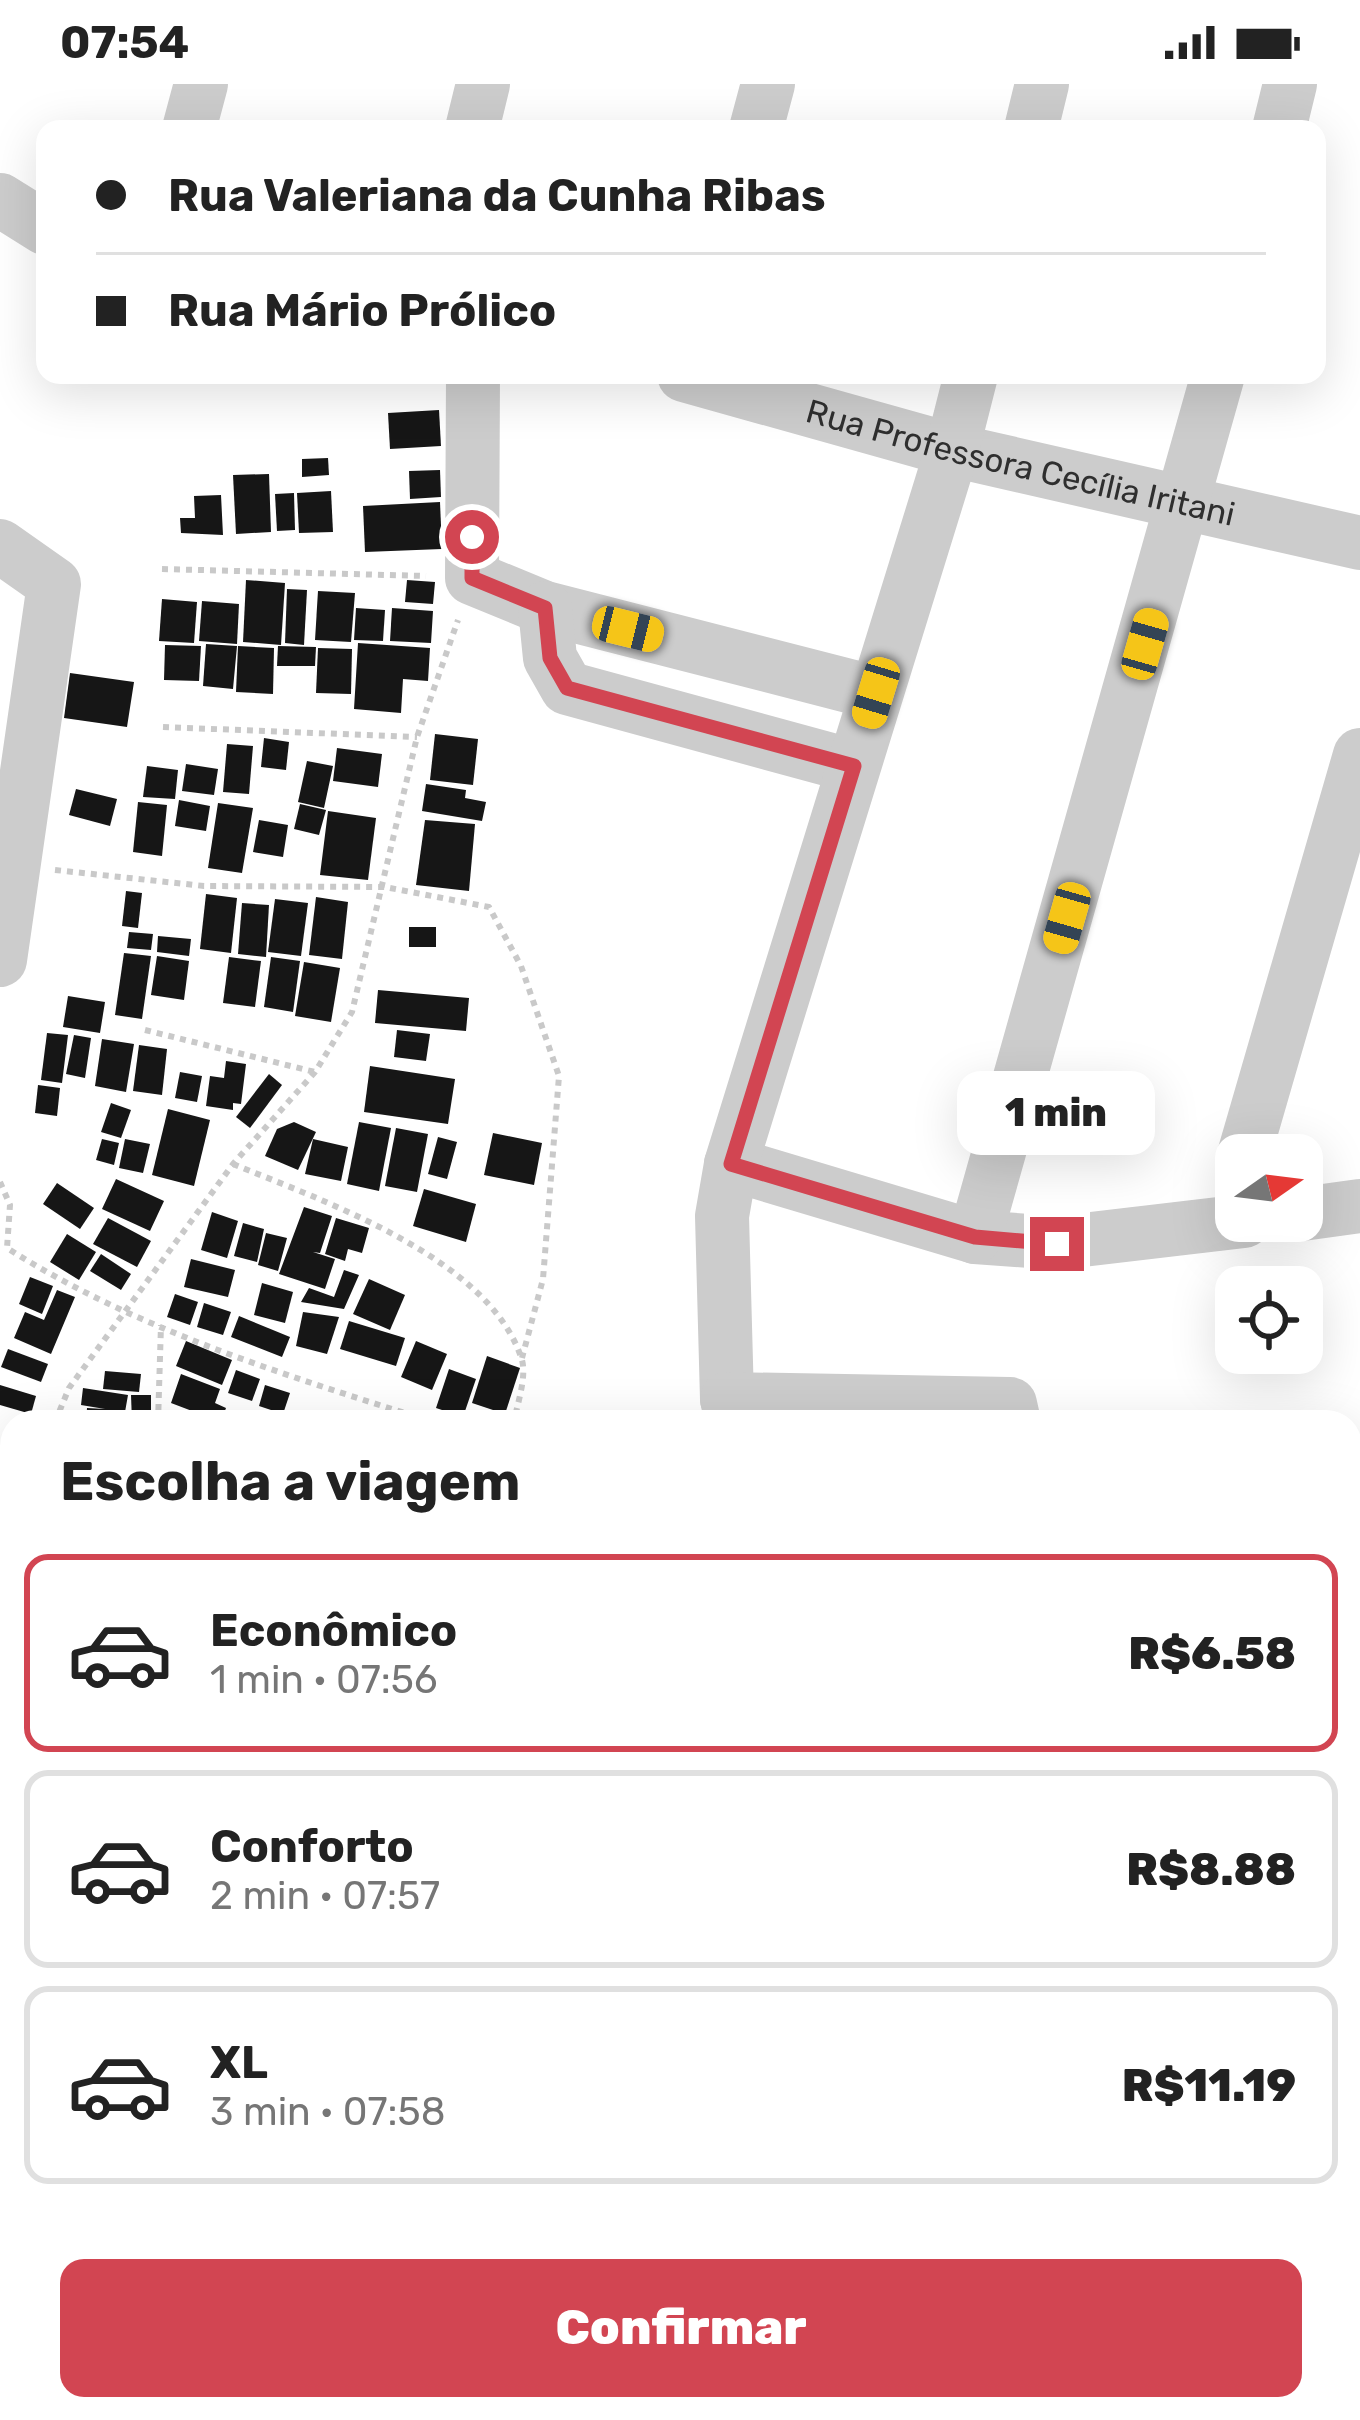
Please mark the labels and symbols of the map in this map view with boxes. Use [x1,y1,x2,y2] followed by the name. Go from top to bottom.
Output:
[802,391,1239,533] street label: Rua Professora Cecília Iritani
[445,510,499,564] route start
[589,603,667,655] car
[1118,604,1172,684] car
[848,653,904,733] car
[1040,878,1094,958] car
[958,1070,1156,1154] callout: 1 min
[1215,1134,1323,1242] north arrow
[1030,1217,1084,1271] route end

